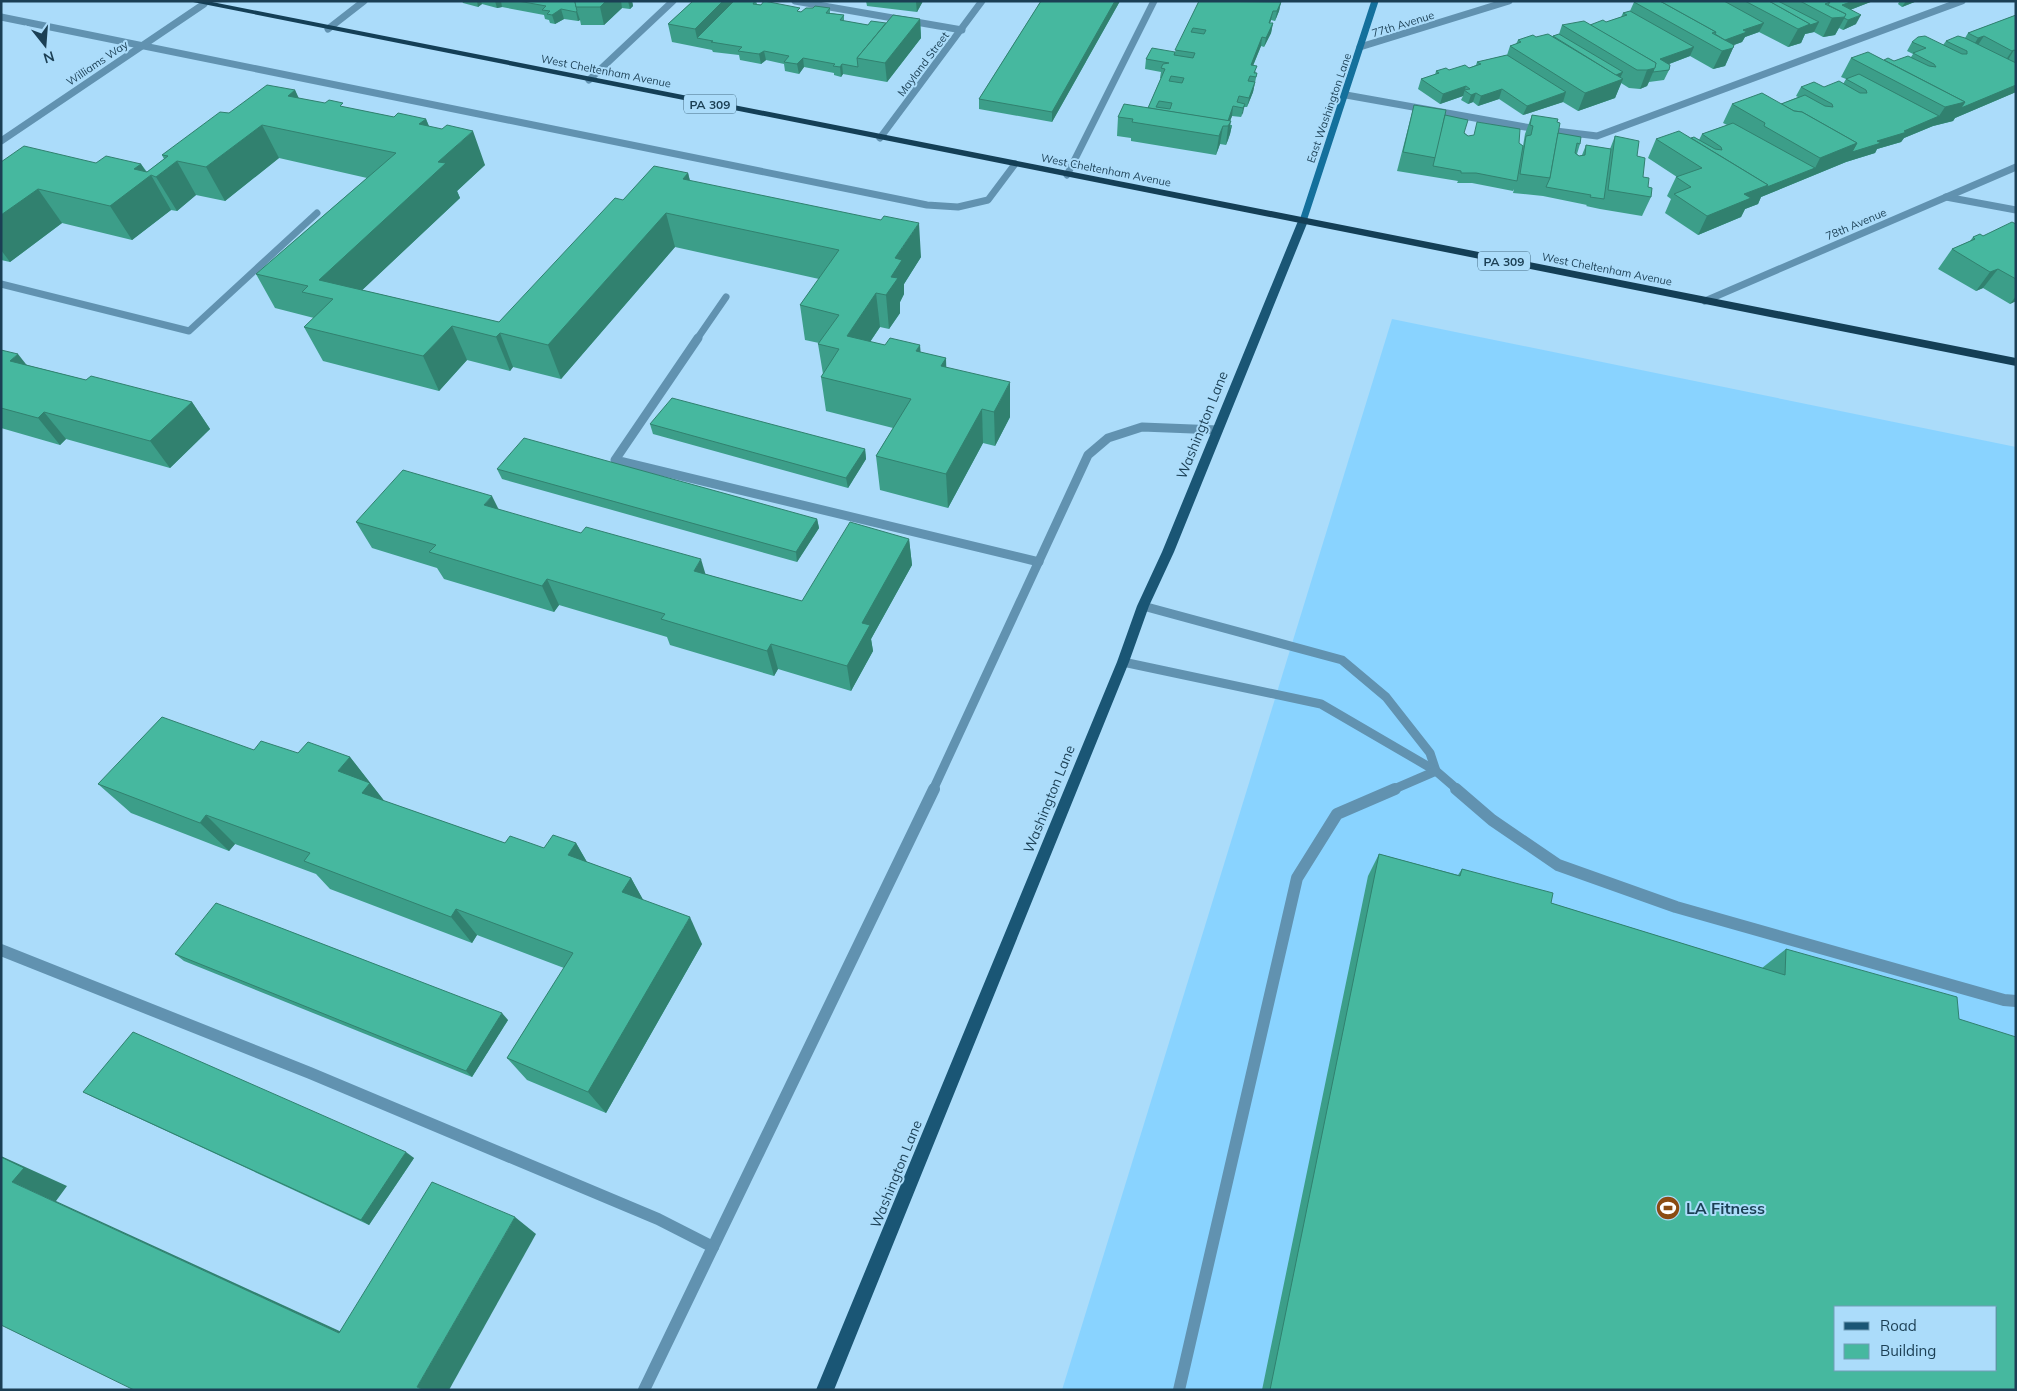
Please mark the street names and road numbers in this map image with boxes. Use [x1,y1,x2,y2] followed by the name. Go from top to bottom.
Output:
[1370,8,1436,40] street label: 77th Avenue
[894,29,952,99] street label: Mayland Street
[64,37,131,89] street label: Williams Way
[540,51,672,91] street label: West Cheltenham Avenue
[1304,51,1354,165] street label: East Washington Lane
[684,95,736,114] road number: PA 309
[1040,150,1172,190] street label: West Cheltenham Avenue
[1823,205,1889,243] street label: 78th Avenue
[1541,249,1673,289] street label: West Cheltenham Avenue
[1478,252,1530,270] road number: PA 309
[1172,368,1232,482] street label: Washington Lane
[1019,742,1079,856] street label: Washington Lane
[866,1117,926,1231] street label: Washington Lane

